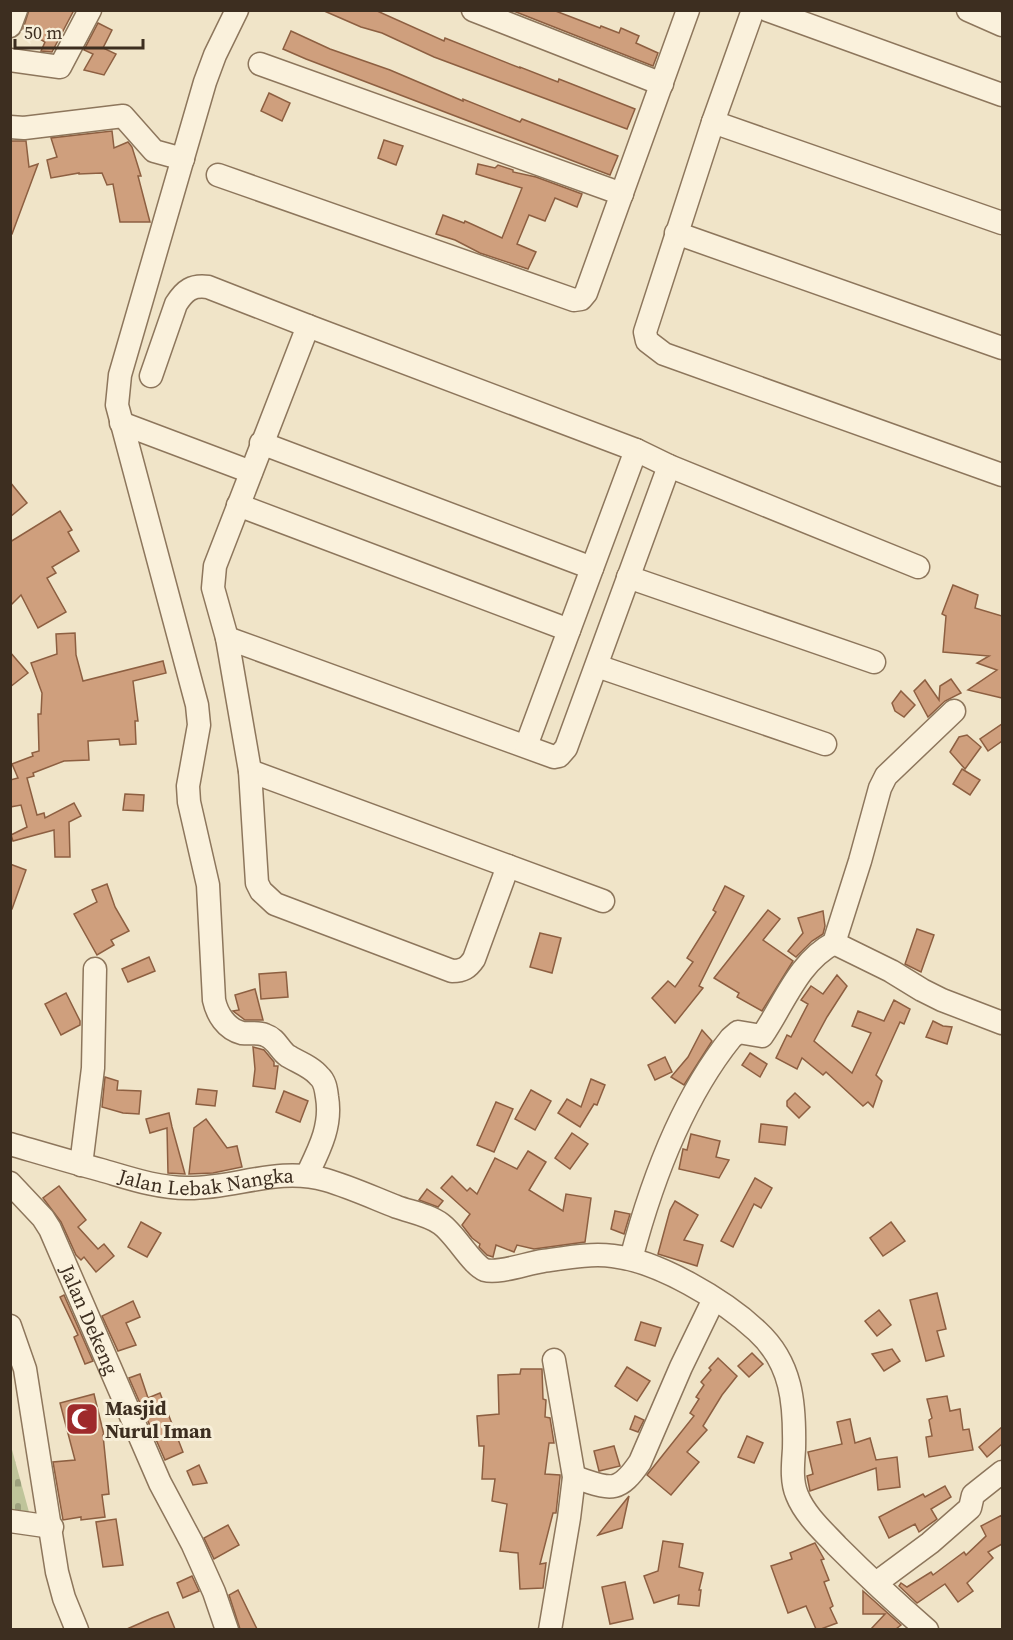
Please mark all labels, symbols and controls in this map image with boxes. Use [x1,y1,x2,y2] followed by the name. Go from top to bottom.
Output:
[15,12,142,50] scale bar
[24,20,62,45] text: 50 m
[114,1161,295,1202] street label: Jalan Lebak Nangka
[53,1259,125,1379] street label: Jalan Dekeng
[105,1394,212,1445] place label: Masjid Nurul Iman
[64,1401,100,1437] mosque icon: Masjid Nurul Iman

